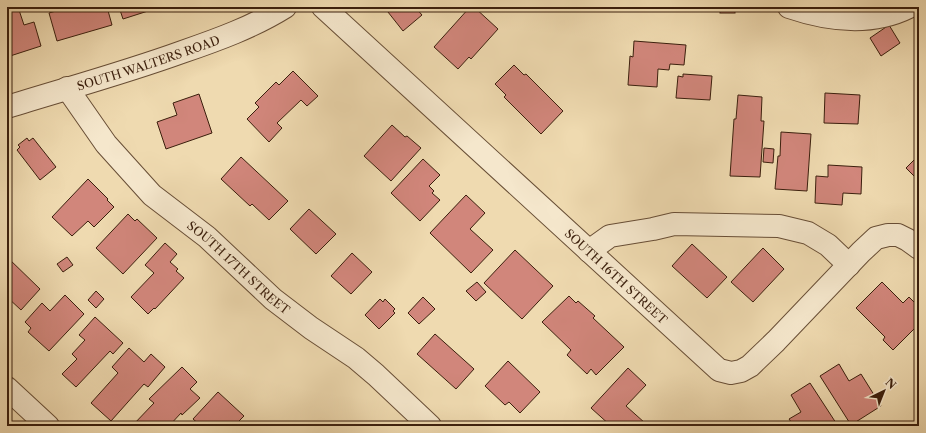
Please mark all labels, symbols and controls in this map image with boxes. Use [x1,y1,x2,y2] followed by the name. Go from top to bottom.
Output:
[75,32,222,93] street label: SOUTH WALTERS ROAD
[185,217,293,317] street label: SOUTH 17TH STREET
[562,225,671,327] street label: SOUTH 16TH STREET
[864,371,904,411] north arrow
[883,375,899,392] text: N

